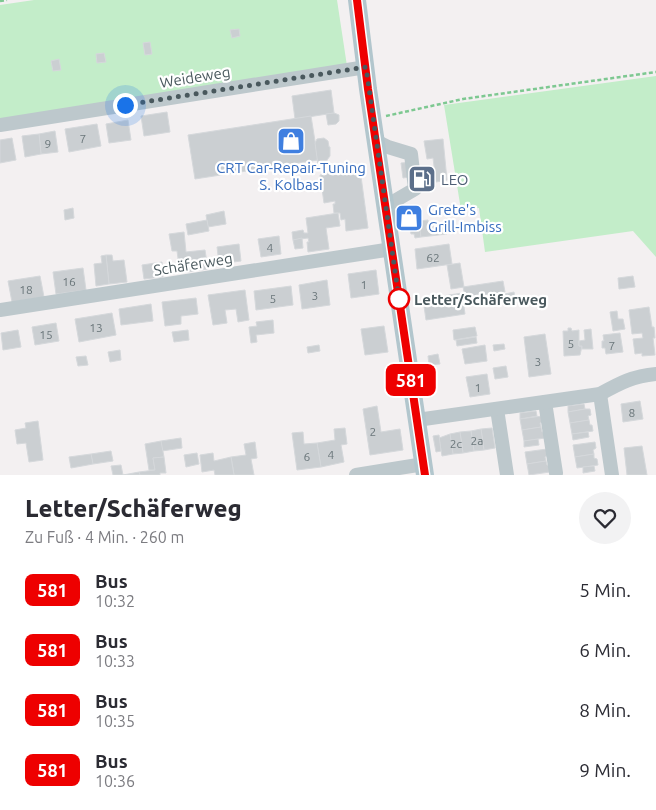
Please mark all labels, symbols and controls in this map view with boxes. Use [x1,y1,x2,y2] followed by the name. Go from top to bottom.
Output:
[159,63,231,91] street label: Weideweg
[113,93,138,118] your location
[276,126,306,156] shop icon: CRT Car-Repair-Tuning S. Kolbasi
[80,132,86,145] house number: 7
[45,137,51,150] house number: 9
[216,159,366,193] place label: CRT Car-Repair-Tuning S. Kolbasi
[407,164,437,194] fuel station icon: LEO
[441,171,468,188] place label: LEO
[428,201,502,235] place label: Grete's Grill-Imbiss
[394,203,424,233] shop icon: Grete's Grill-Imbiss
[267,241,274,254] house number: 4
[152,249,234,279] street label: Schäferweg
[426,251,440,264] house number: 62
[62,275,76,288] house number: 16
[361,278,367,291] house number: 1
[19,283,33,296] house number: 18
[388,288,410,310] marker: Letter/Schäferweg
[312,289,318,302] house number: 3
[414,291,547,308] place label: Letter/Schäferweg
[270,292,276,305] house number: 5
[89,321,103,334] house number: 13
[39,328,53,341] house number: 15
[568,337,574,350] house number: 5
[609,339,615,352] house number: 7
[535,355,541,368] house number: 3
[382,364,440,396] line badge: 581
[396,370,426,390] text: 581
[475,381,481,394] house number: 1
[629,406,636,419] house number: 8
[370,425,376,438] house number: 2
[471,434,483,447] house number: 2a
[450,437,463,450] house number: 2c
[328,448,335,461] house number: 4
[304,450,311,463] house number: 6
[579,492,631,544] button: heart
[25,495,242,522] text: Letter/Schäferweg
[25,528,184,546] text: Zu Fuß · 4 Min. · 260 m
[95,570,128,592] text: Bus
[579,579,631,601] text: 5 Min.
[37,580,68,600] text: 581
[95,592,135,610] text: 10:32
[95,630,128,652] text: Bus
[579,639,631,661] text: 6 Min.
[37,640,68,660] text: 581
[95,652,135,670] text: 10:33
[95,690,128,712] text: Bus
[579,699,631,721] text: 8 Min.
[37,700,68,720] text: 581
[95,712,135,730] text: 10:35
[95,750,128,772] text: Bus
[579,759,631,781] text: 9 Min.
[37,760,68,780] text: 581
[95,772,135,790] text: 10:36

